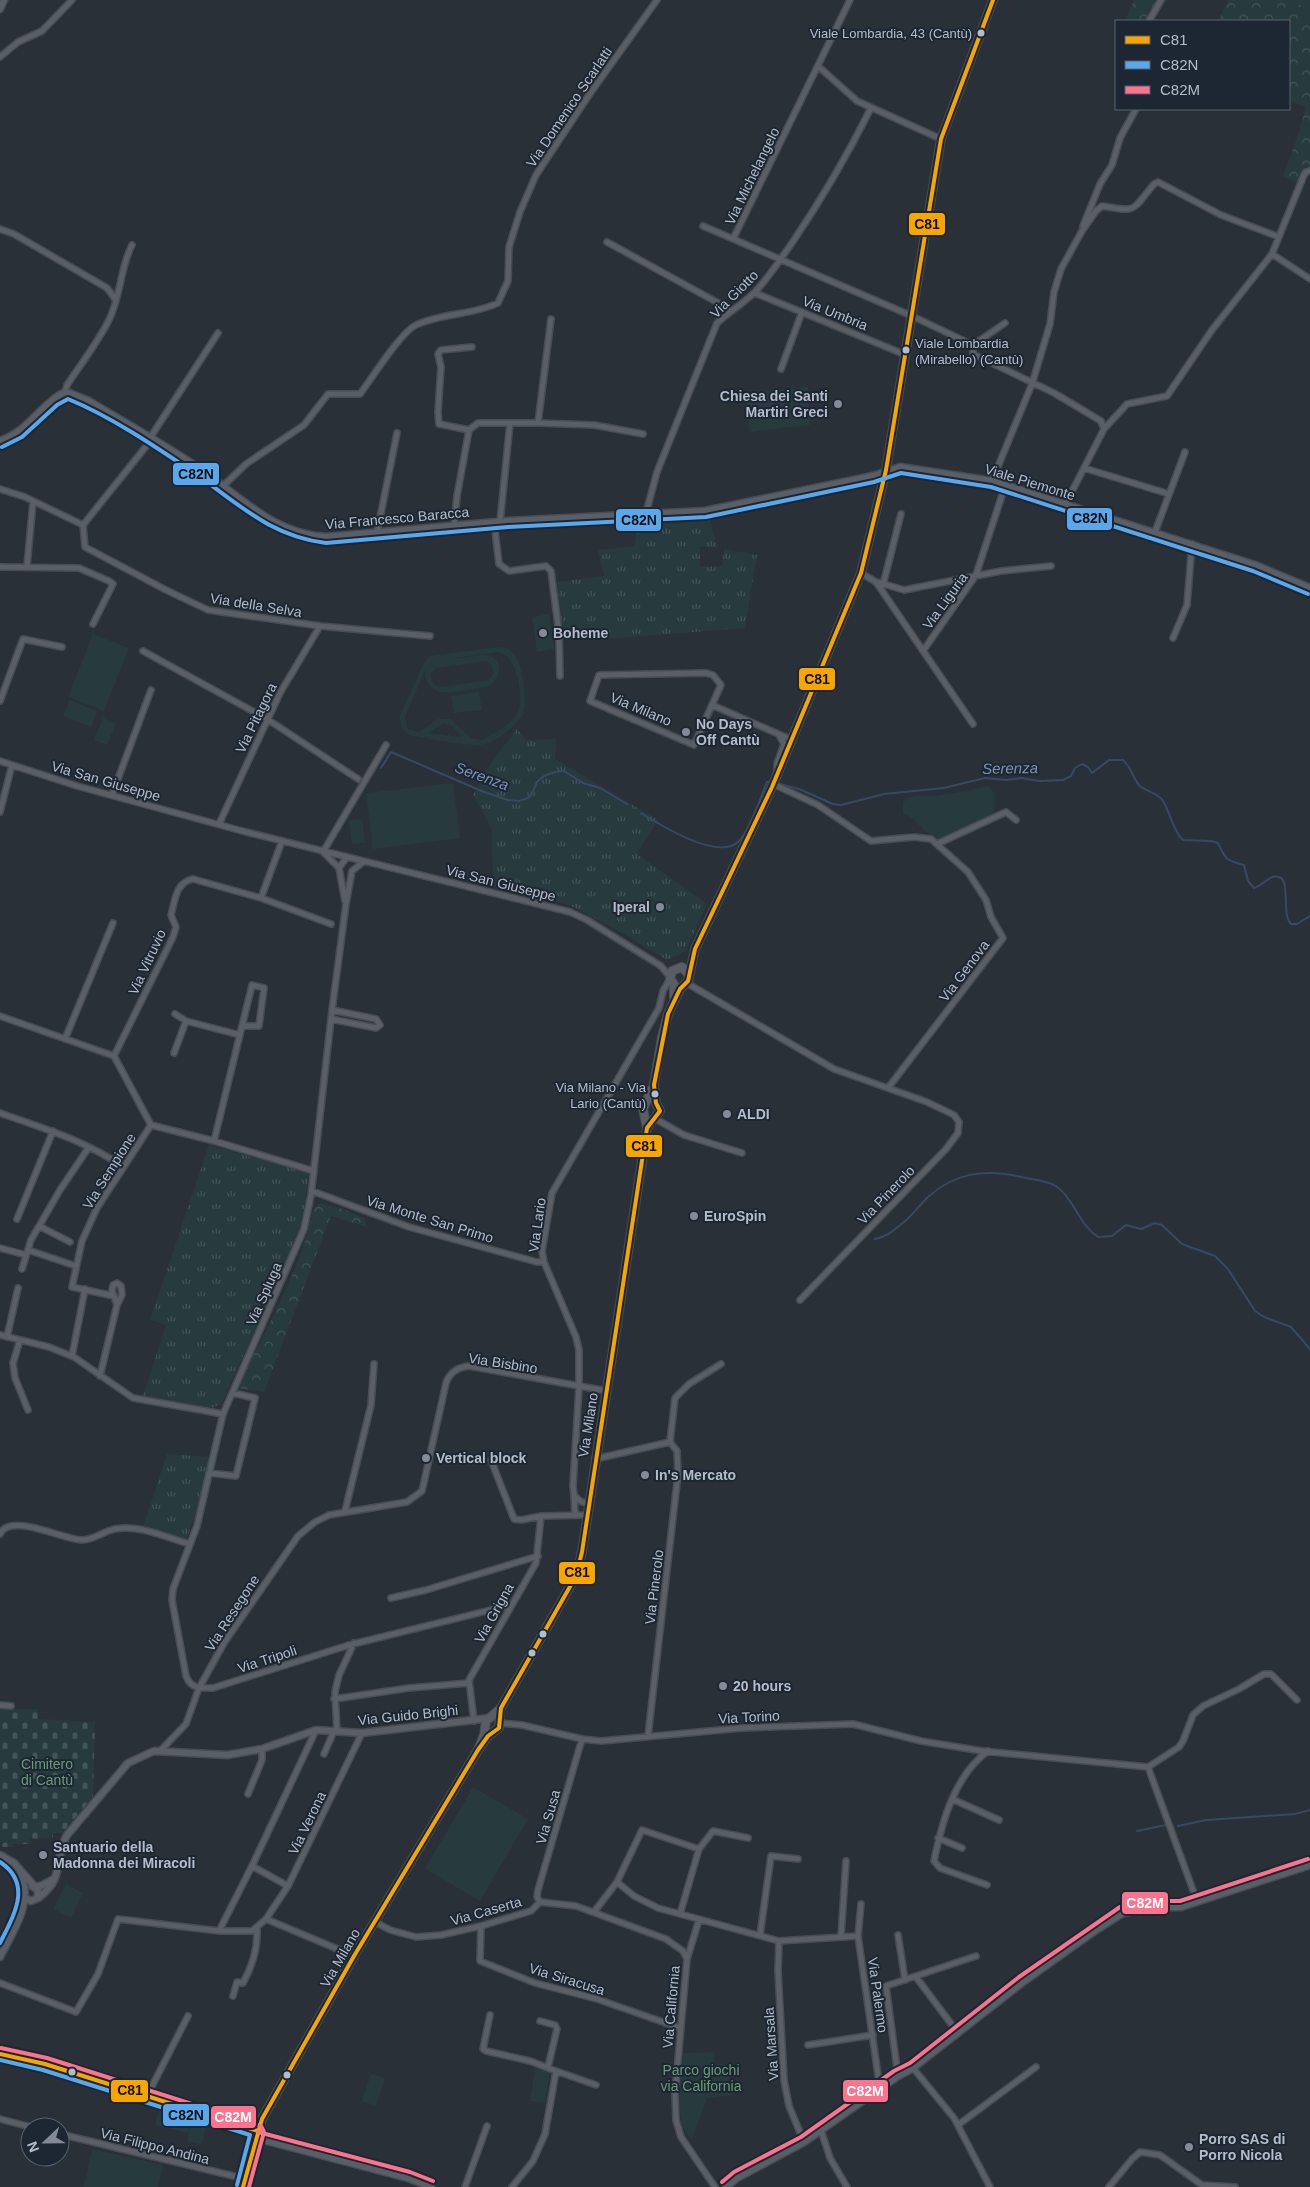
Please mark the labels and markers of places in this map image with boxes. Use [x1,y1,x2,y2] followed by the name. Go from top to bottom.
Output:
[810,26,972,41] place label: Viale Lombardia, 43 (Cantù)
[976,28,986,38] marker: Viale Lombardia, 43 (Cantù)
[915,336,1023,367] place label: Viale Lombardia (Mirabello) (Cantù)
[901,345,911,355] marker: Viale Lombardia (Mirabello) (Cantù)
[720,388,828,420] place label: Chiesa dei Santi Martiri Greci
[832,398,844,410] marker: Chiesa dei Santi Martiri Greci
[553,625,608,641] place label: Boheme
[537,627,549,639] marker: Boheme
[696,716,760,748] place label: No Days Off Cantù
[680,726,692,738] marker: No Days Off Cantù
[613,899,650,915] place label: Iperal
[654,901,666,913] marker: Iperal
[555,1080,647,1111] place label: Via Milano - Via Lario (Cantù)
[650,1089,660,1099] marker: Via Milano - Via Lario (Cantù)
[737,1106,770,1122] place label: ALDI
[721,1108,733,1120] marker: ALDI
[704,1208,766,1224] place label: EuroSpin
[688,1210,700,1222] marker: EuroSpin
[436,1450,526,1466] place label: Vertical block
[420,1452,432,1464] marker: Vertical block
[655,1467,736,1483] place label: In's Mercato
[639,1469,651,1481] marker: In's Mercato
[538,1629,548,1639] unlabelled marker
[527,1648,537,1658] unlabelled marker
[733,1678,792,1694] place label: 20 hours
[717,1680,729,1692] marker: 20 hours
[53,1839,195,1871] place label: Santuario della Madonna dei Miracoli
[37,1849,49,1861] marker: Santuario della Madonna dei Miracoli
[67,2067,77,2077] unlabelled marker
[282,2070,292,2080] unlabelled marker
[1199,2131,1285,2163] place label: Porro SAS di Porro Nicola
[1183,2141,1195,2153] marker: Porro SAS di Porro Nicola

